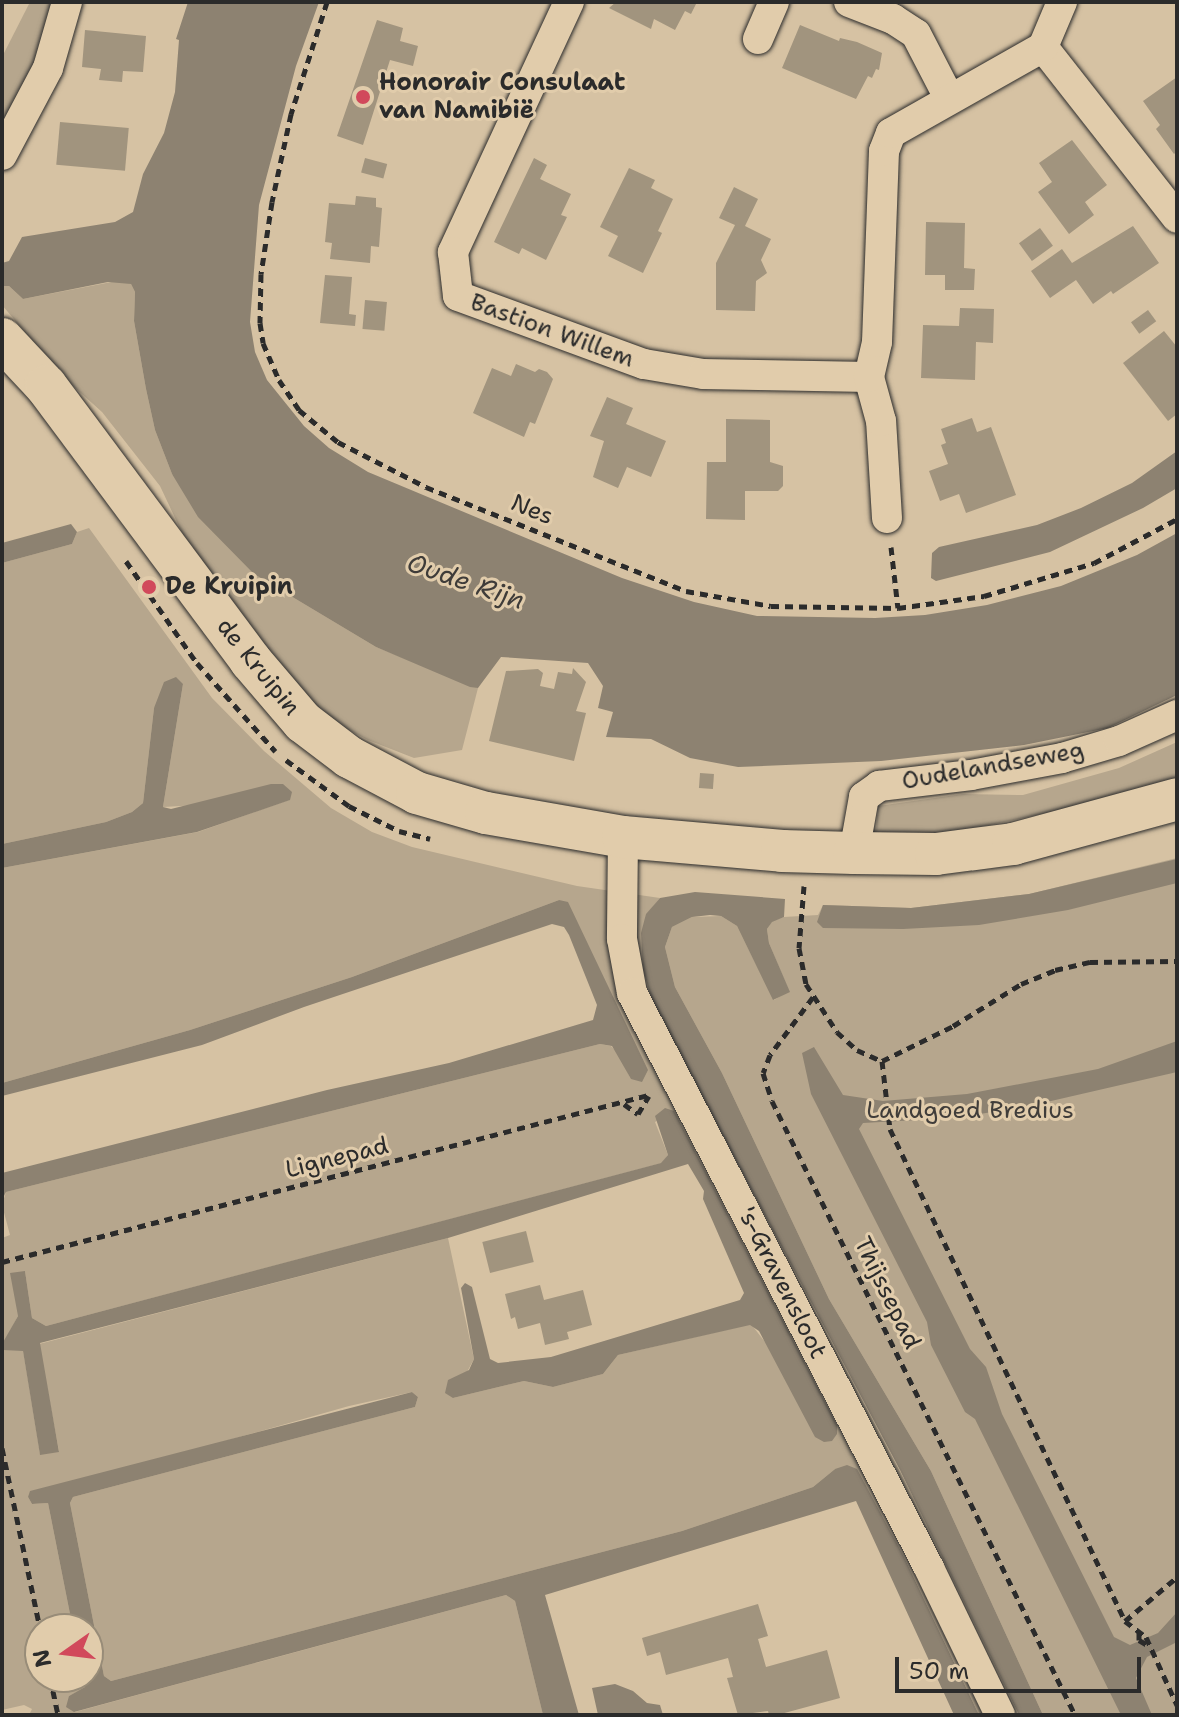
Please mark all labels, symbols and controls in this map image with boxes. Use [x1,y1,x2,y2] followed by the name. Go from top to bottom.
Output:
[379,69,625,125] place label: Honorair Consulaat van Namibië
[354,88,372,106] marker: Honorair Consulaat van Namibië
[466,288,638,374] street label: Bastion Willem
[507,489,557,531] street label: Nes
[403,546,529,616] water label: Oude Rijn
[165,573,293,601] place label: De Kruipin
[140,578,158,596] marker: De Kruipin
[210,613,306,721] street label: de Kruipin
[900,736,1086,796] street label: Oudelandseweg
[866,1097,1074,1125] park label: Landgoed Bredius
[282,1131,392,1185] street label: Lignepad
[731,1202,833,1364] street label: 's-Gravensloot
[847,1232,927,1354] street label: Thijssepad
[24,1613,104,1693] north arrow
[899,1641,1145,1691] scale bar
[26,1646,58,1670] text: N
[909,1655,969,1687] text: 50 m

